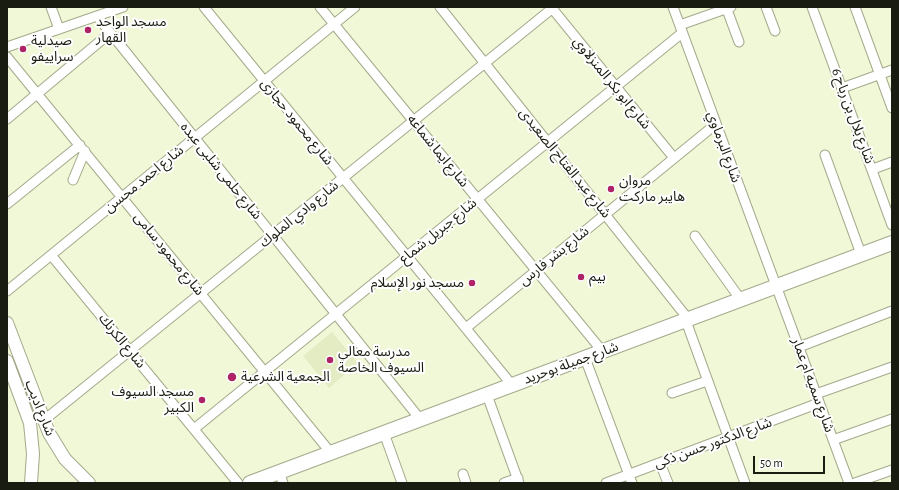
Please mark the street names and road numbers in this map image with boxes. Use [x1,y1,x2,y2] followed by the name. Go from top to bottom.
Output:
[569,33,655,133] street label: شارع ابو بكر المنزلاوي
[828,66,878,166] street label: شارع بلال بن رباح 6
[257,75,337,169] street label: شارع محمود حجازى
[516,105,614,221] street label: شارع عبد الفتاح الصعيدى
[703,109,745,185] street label: شارع البرماوي
[404,111,472,191] street label: شارع ايما شماعه
[177,119,265,223] street label: شارع حلمى شلبى عبده
[101,142,187,216] street label: شارع احمد محسن
[256,177,342,251] street label: شارع وادي الملوك
[396,195,480,267] street label: شارع جبريل شماع
[130,209,208,299] street label: شارع محمود سامى
[516,223,592,289] street label: شارع بشر فارس
[95,310,149,372] street label: شارع الكرنك
[788,335,838,435] street label: شارع سميه ام عمار
[521,338,621,388] street label: شارع جميلة بوحريد
[21,377,59,439] street label: شارع اديب
[652,414,774,472] street label: شارع الدكتور حسن ذكى

